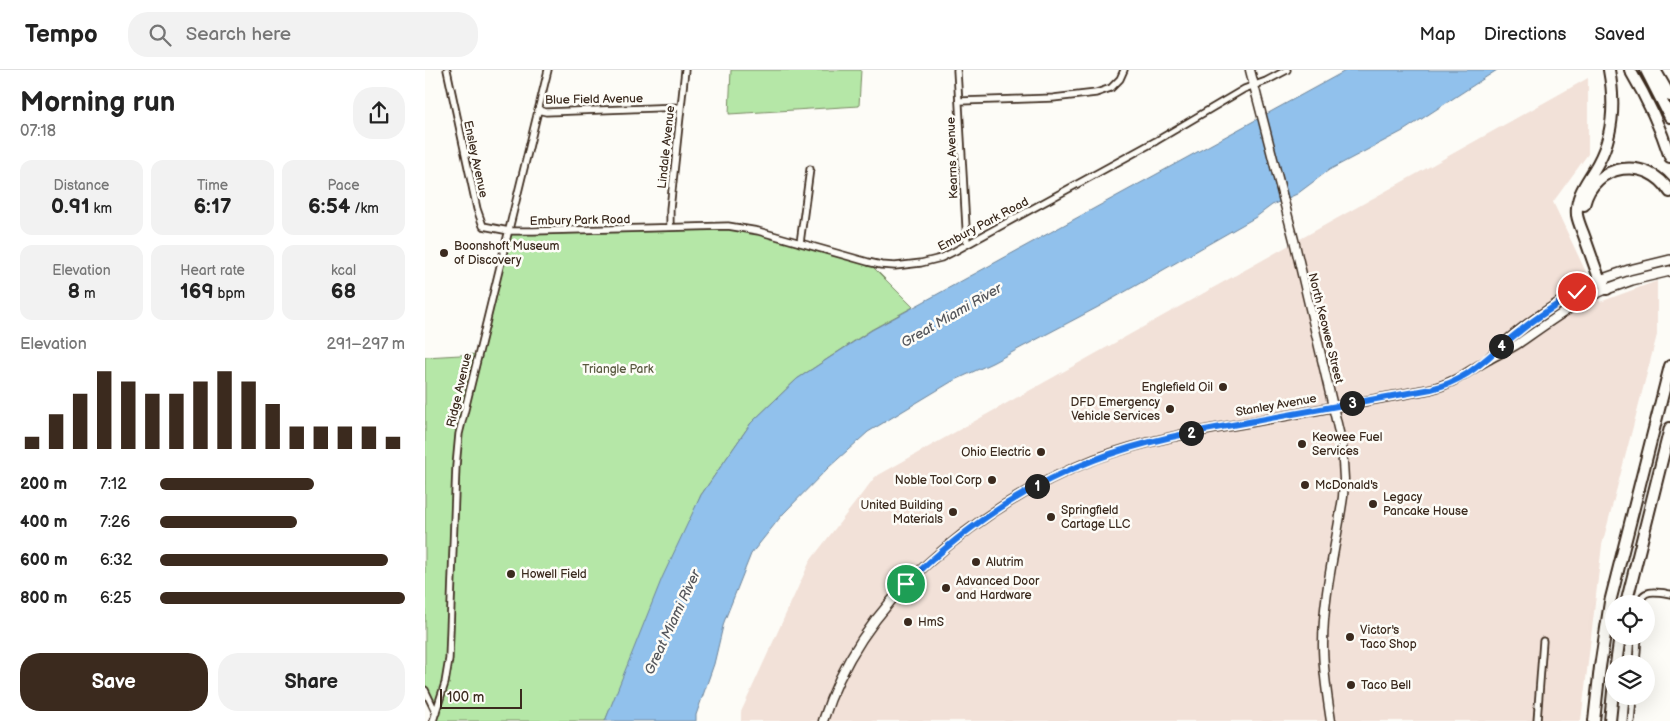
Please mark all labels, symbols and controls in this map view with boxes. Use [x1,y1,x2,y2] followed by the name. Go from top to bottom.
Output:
[128,12,478,57] search box
[25,20,98,49] text: Tempo
[146,21,174,49] icon: search
[186,23,291,46] text: Search here
[1420,24,1456,45] text: Map
[1484,24,1566,45] text: Directions
[1594,24,1645,45] text: Saved
[20,86,175,119] text: Morning run
[353,87,405,139] button: share
[545,91,643,108] street label: Blue Field Avenue
[655,105,678,189] street label: Lindale Avenue
[944,117,961,199] street label: Kearns Avenue
[460,119,491,199] street label: Ensley Avenue
[20,122,56,141] text: 07:18
[54,177,109,194] text: Distance
[197,177,228,194] text: Time
[328,177,359,194] text: Pace
[51,194,90,219] text: 0.91
[193,194,232,219] text: 6:17
[308,194,350,219] text: 6:54
[935,194,1031,255] street label: Embury Park Road
[90,200,112,217] text: km
[350,200,379,217] text: /km
[530,212,630,229] street label: Embury Park Road
[454,239,559,268] place label: Boonshoft Museum of Discovery
[438,247,450,259] marker: Boonshoft Museum of Discovery
[52,262,111,279] text: Elevation
[180,262,245,279] text: Heart rate
[331,262,356,279] text: kcal
[1305,271,1347,385] street label: North Keowee Street
[1556,271,1598,313] pin
[1563,278,1591,306] icon: check
[68,279,80,304] text: 8
[180,279,214,304] text: 169
[331,279,356,304] text: 68
[898,279,1005,351] water label: Great Miami River
[80,285,95,302] text: m
[214,285,245,302] text: bpm
[1489,334,1513,358] pin: 4
[20,335,87,354] text: Elevation
[326,335,405,354] text: 291–297 m
[1497,338,1506,355] text: 4
[444,351,475,429] street label: Ridge Avenue
[582,362,654,377] park label: Triangle Park
[1141,380,1213,395] place label: Englefield Oil
[1217,381,1229,393] marker: Englefield Oil
[1339,390,1365,416] pin: 3
[1234,391,1318,420] street label: Stanley Avenue
[1071,395,1161,424] place label: DFD Emergency Vehicle Services
[1348,395,1357,412] text: 3
[1164,403,1176,415] marker: DFD Emergency Vehicle Services
[1179,420,1203,446] pin: 2
[1187,425,1196,442] text: 2
[1312,430,1382,459] place label: Keowee Fuel Services
[1296,438,1308,450] marker: Keowee Fuel Services
[961,445,1031,460] place label: Ohio Electric
[1035,446,1047,458] marker: Ohio Electric
[895,473,982,488] place label: Noble Tool Corp
[986,474,998,486] marker: Noble Tool Corp
[1025,474,1049,498] pin: 1
[20,475,67,494] text: 200 m
[100,475,127,494] text: 7:12
[1035,478,1040,495] text: 1
[1315,478,1378,493] place label: McDonald's
[1299,479,1311,491] marker: McDonald's
[1383,490,1468,519] place label: Legacy Pancake House
[860,498,943,527] place label: United Building Materials
[1367,498,1379,510] marker: Legacy Pancake House
[1061,503,1131,532] place label: Springfield Cartage LLC
[947,506,959,518] marker: United Building Materials
[1045,511,1057,523] marker: Springfield Cartage LLC
[20,513,67,532] text: 400 m
[100,513,130,532] text: 7:26
[20,551,68,570] text: 600 m
[100,551,132,570] text: 6:32
[986,555,1024,570] place label: Alutrim
[970,556,982,568] marker: Alutrim
[885,563,927,605] pin
[641,566,705,677] water label: Great Miami River
[521,567,587,582] place label: Howell Field
[505,568,517,580] marker: Howell Field
[892,570,920,598] icon: arrive
[956,574,1040,603] place label: Advanced Door and Hardware
[940,582,952,594] marker: Advanced Door and Hardware
[20,589,68,608] text: 800 m
[100,589,132,608] text: 6:25
[1605,595,1655,705] map controls
[1605,595,1655,645] button: locate
[918,615,944,630] place label: HmS
[902,616,914,628] marker: HmS
[1360,623,1417,652] place label: Victor's Taco Shop
[1344,631,1356,643] marker: Victor's Taco Shop
[20,653,208,711] button: Save
[218,653,405,711] button: Share
[1605,655,1655,705] button: layers
[1361,678,1411,693] place label: Taco Bell
[1345,679,1357,691] marker: Taco Bell
[440,686,523,709] scale bar
[447,689,484,706] text: 100 m

